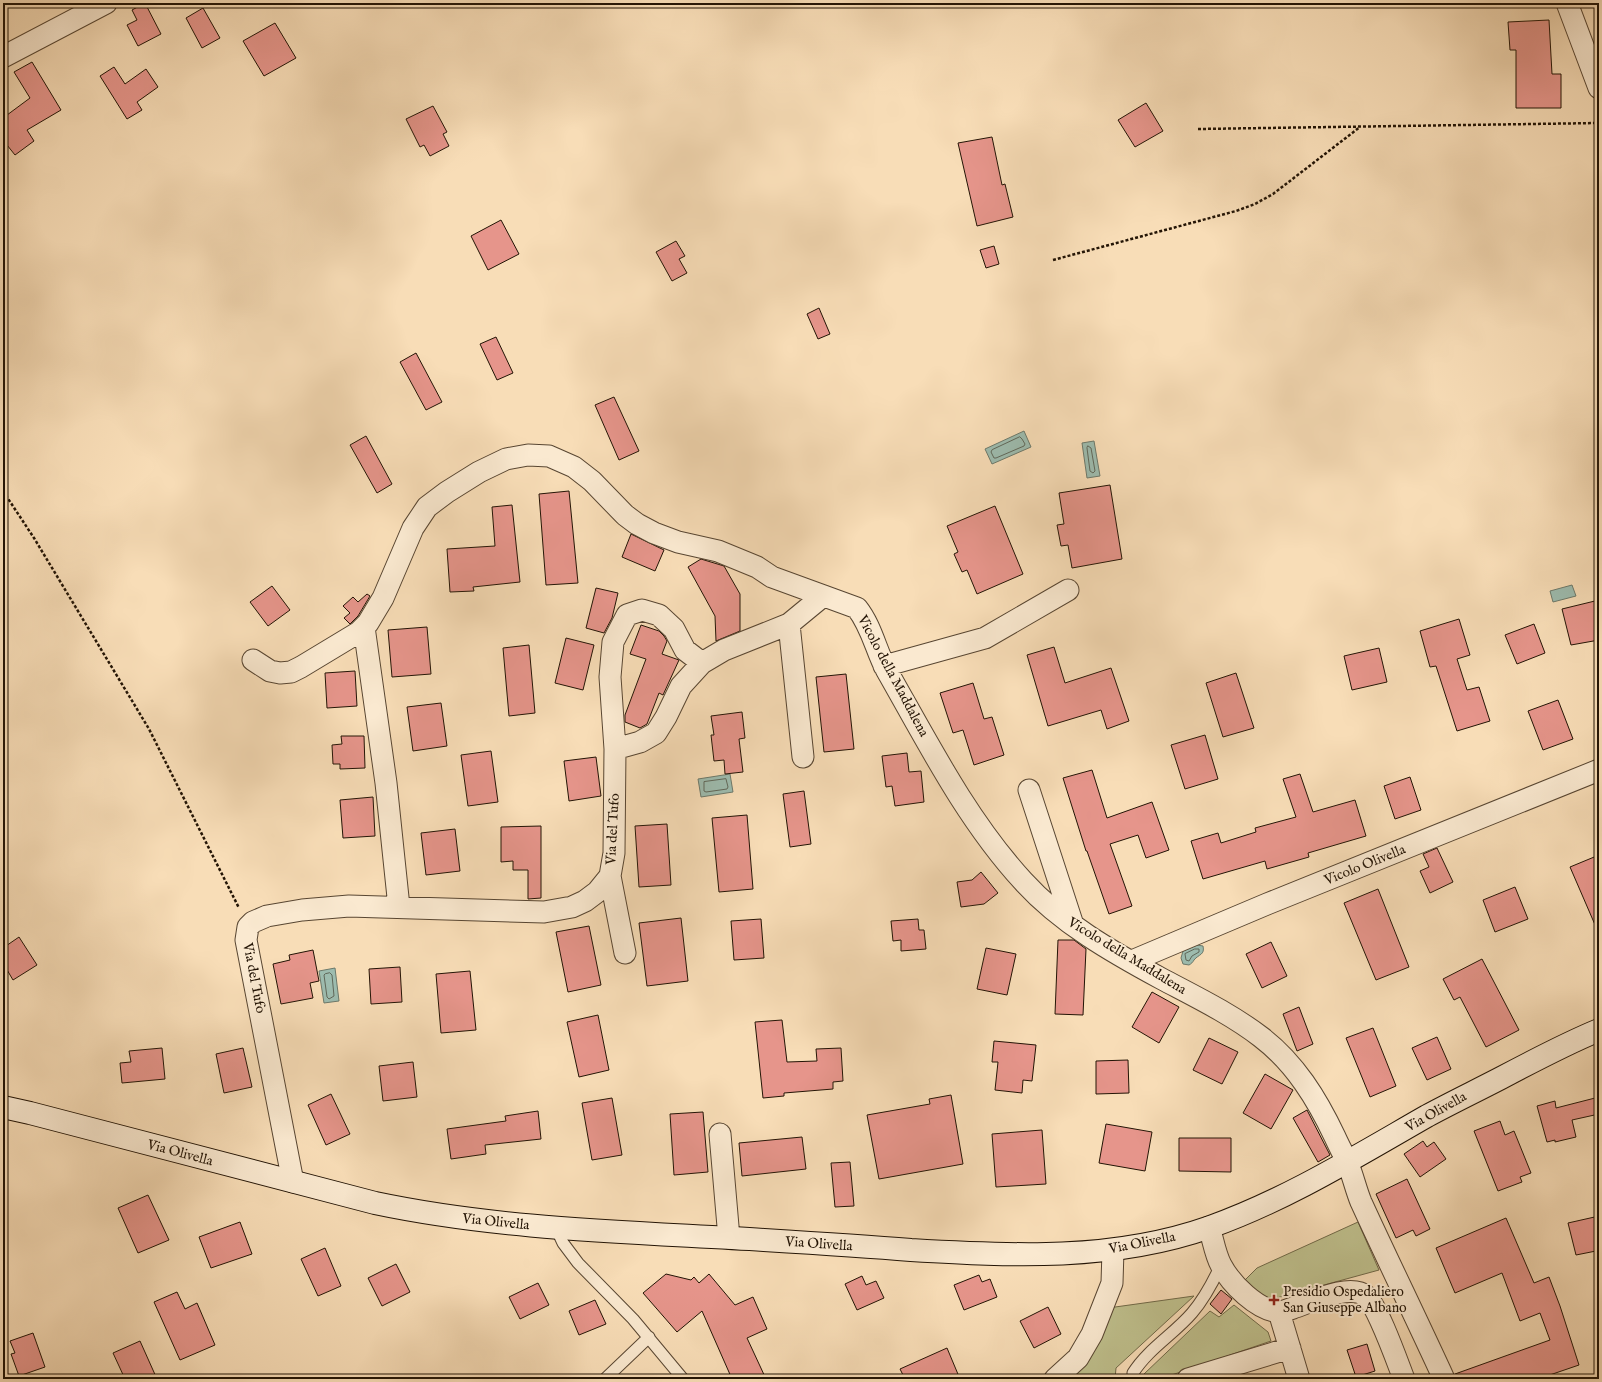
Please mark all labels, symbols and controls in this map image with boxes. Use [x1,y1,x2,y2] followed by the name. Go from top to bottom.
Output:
[853,611,933,741] street label: Vicolo della Maddalena
[602,792,624,866] street label: Via del Tufo
[1321,840,1409,890] street label: Vicolo Olivella
[1064,913,1190,999] street label: Vicolo della Maddalena
[238,940,270,1015] street label: Via del Tufo
[1401,1087,1471,1137] street label: Via Olivella
[144,1135,216,1171] street label: Via Olivella
[461,1209,531,1235] street label: Via Olivella
[1106,1228,1178,1258] street label: Via Olivella
[784,1233,854,1255] street label: Via Olivella
[1283,1283,1407,1317] place label: Presidio Ospedaliero San Giuseppe Albano
[1268,1294,1280,1306] marker: Presidio Ospedaliero San Giuseppe Albano

